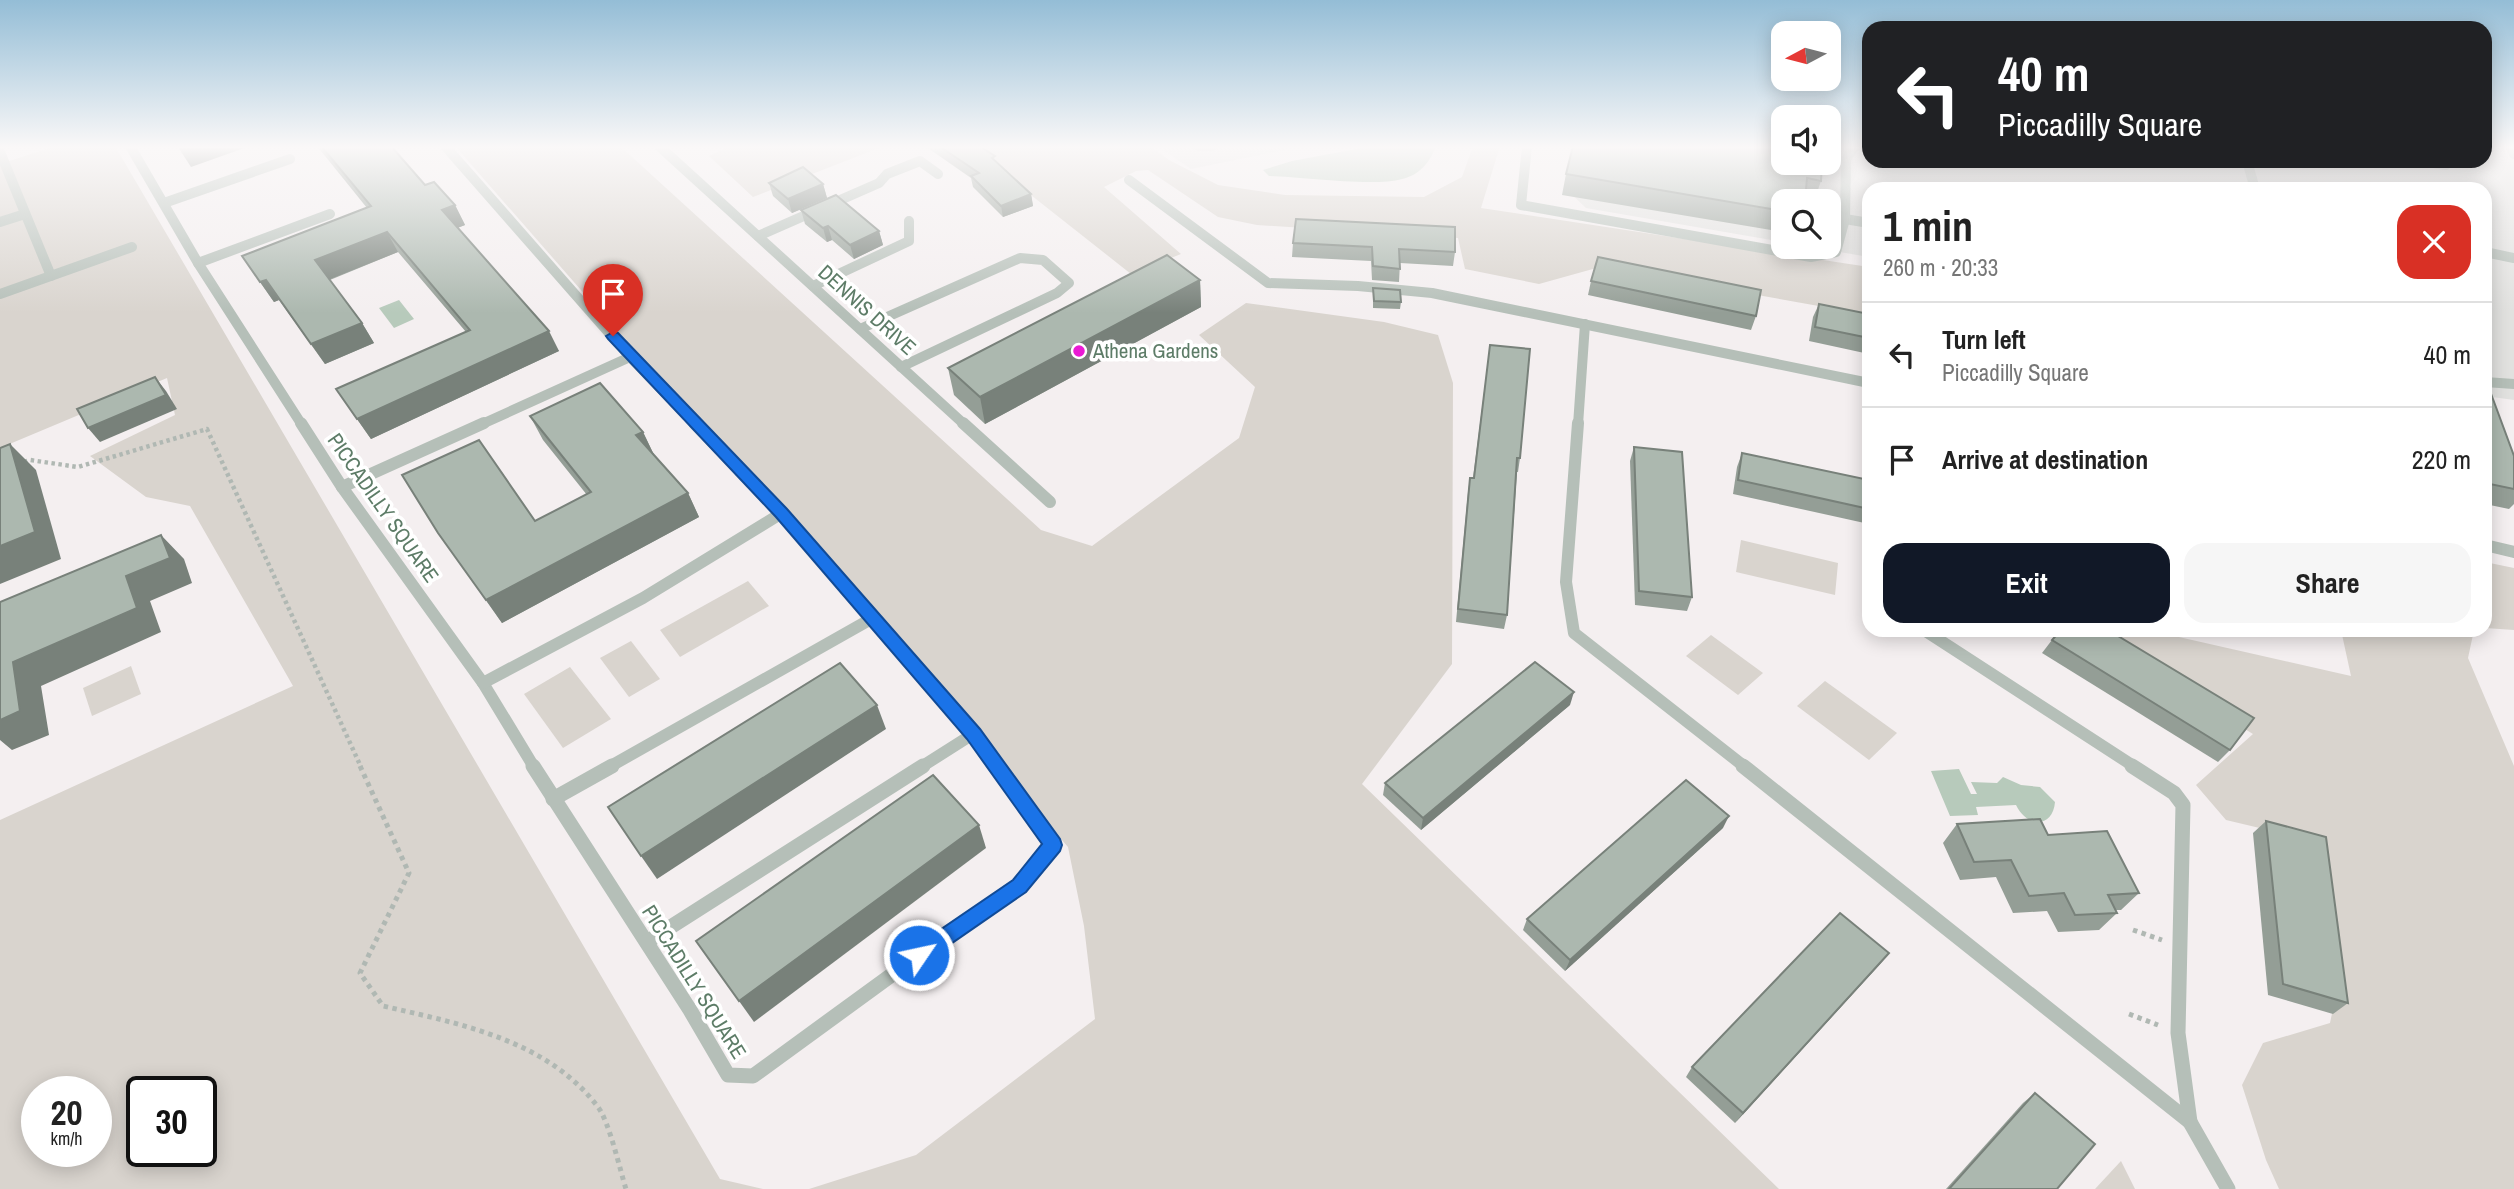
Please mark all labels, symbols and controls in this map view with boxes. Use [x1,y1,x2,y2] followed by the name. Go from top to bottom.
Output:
[1771,21,1841,91] north arrow
[1771,21,1841,259] map controls
[1998,40,2090,106] text: 40 m
[1883,49,1974,140] icon: left
[1998,103,2202,146] text: Piccadilly Square
[1771,105,1841,175] button: sound
[1771,189,1841,259] button: search
[1883,198,1973,254] text: 1 min
[2397,205,2471,279] button: close
[1883,252,1998,283] text: 260 m · 20:33
[812,258,923,361] street label: DENNIS DRIVE
[583,264,643,336] pin
[594,275,632,313] icon: arrive
[1942,322,2026,357] text: Turn left
[1092,336,1218,365] place label: Athena Gardens
[1883,336,1921,374] icon: left
[2424,337,2471,372] text: 40 m
[1071,343,1087,359] marker: Athena Gardens
[1942,357,2089,388] text: Piccadilly Square
[321,427,446,588] street label: PICCADILLY SQUARE
[1883,441,1921,479] icon: arrive
[1942,442,2148,477] text: Arrive at destination
[2412,442,2471,477] text: 220 m
[1883,543,2170,623] button: Exit
[2184,543,2471,623] button: Share
[635,899,753,1064] street label: PICCADILLY SQUARE
[882,918,956,992] position arrow
[126,1076,217,1167] speed limit sign: 30
[51,1089,82,1136] text: 20
[51,1126,83,1151] text: km/h

